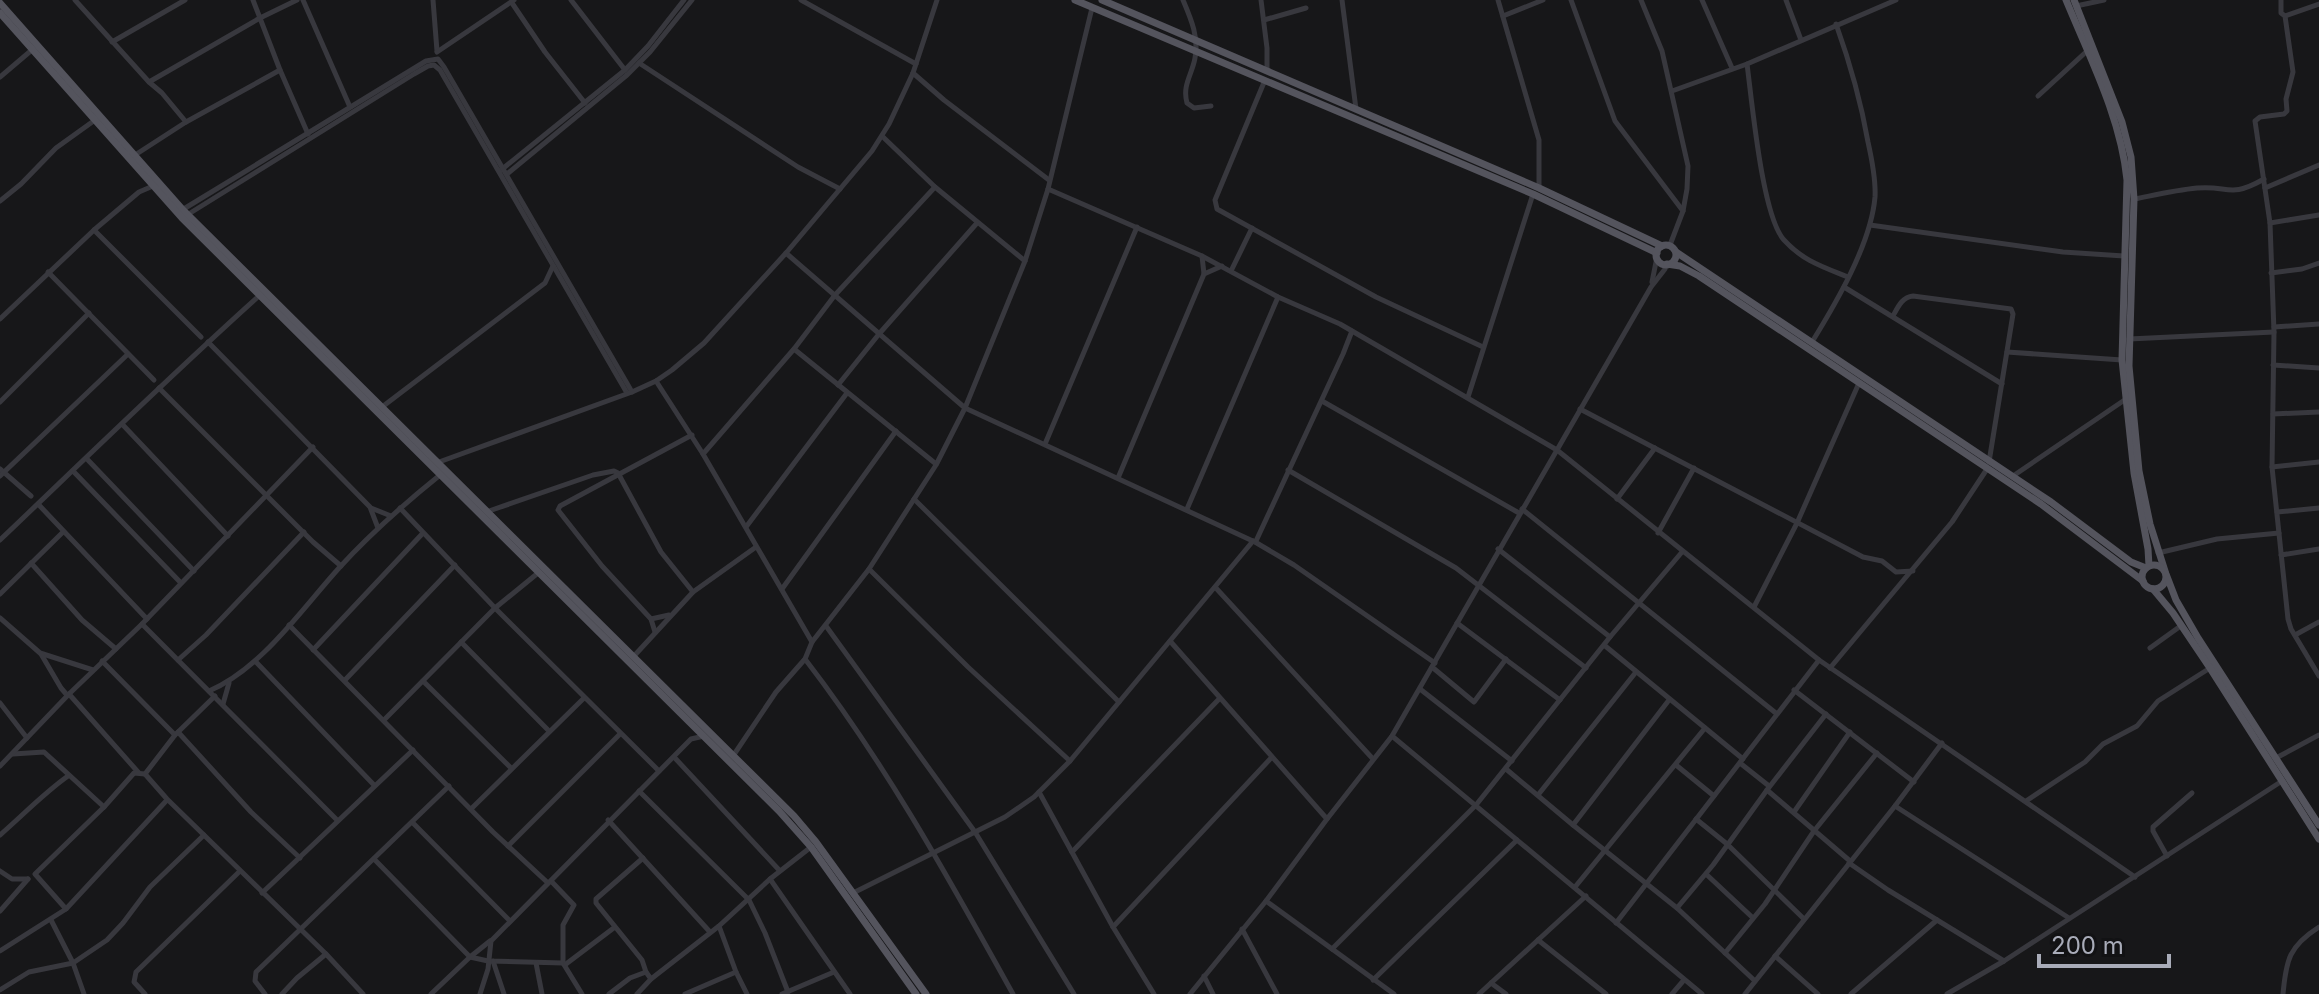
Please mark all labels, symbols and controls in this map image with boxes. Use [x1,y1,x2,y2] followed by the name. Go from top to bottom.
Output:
[2039,918,2169,968] scale bar
[2051,931,2124,960] text: 200 m

